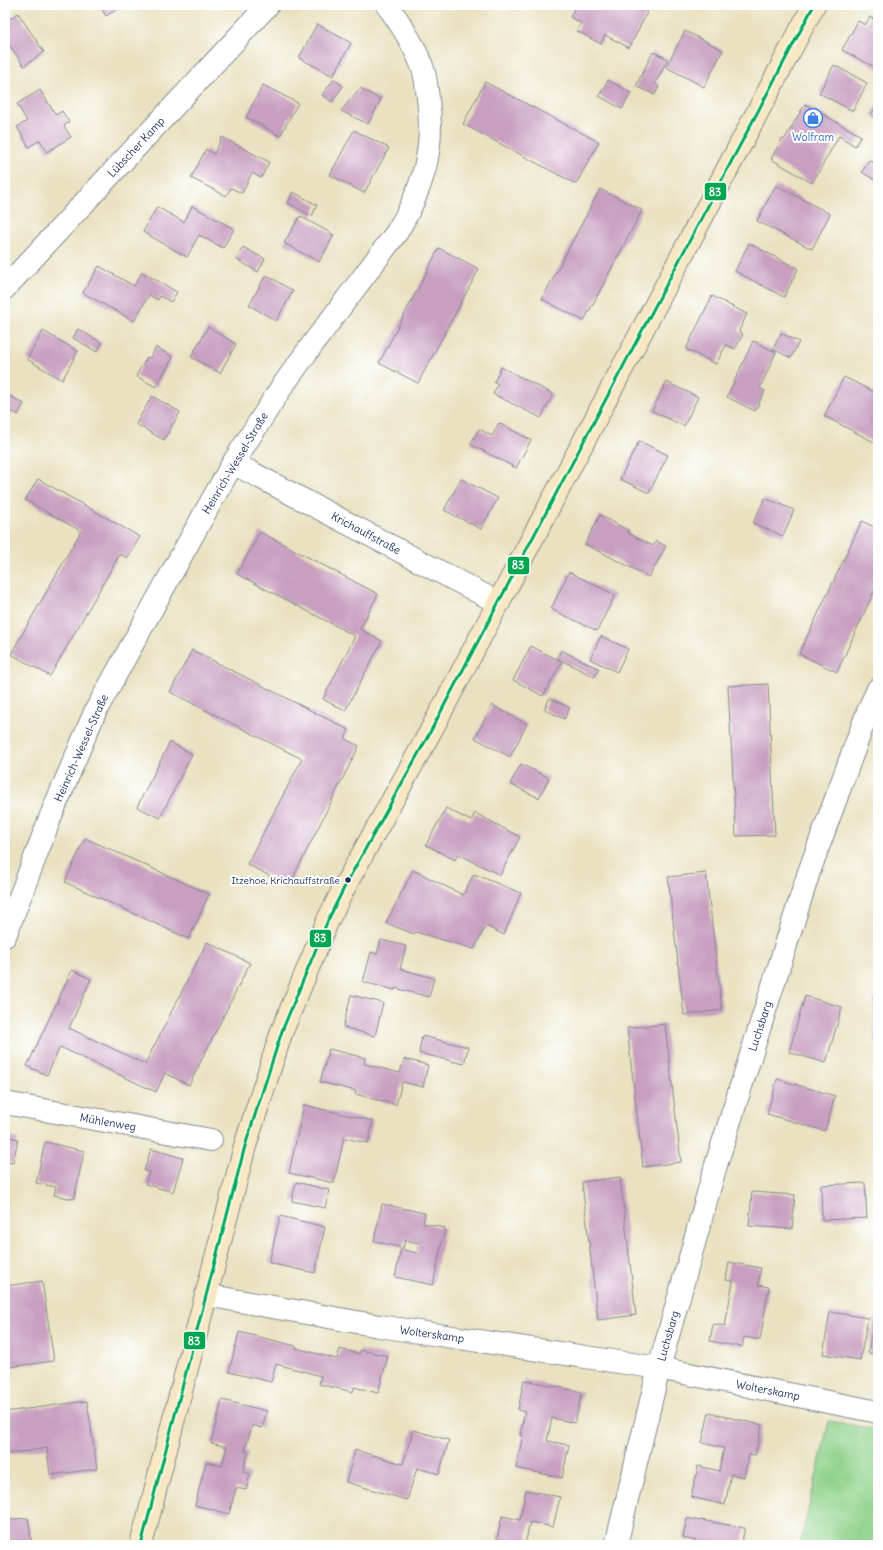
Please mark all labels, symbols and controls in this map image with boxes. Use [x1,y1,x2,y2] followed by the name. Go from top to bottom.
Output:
[802,107,824,129] shop icon: Wolfram
[105,114,167,180] street label: Lübscher Kamp
[792,130,834,144] place label: Wolfram
[704,182,727,201] line badge: 83
[709,185,721,199] text: 83
[199,409,271,516] street label: Heinrich-Wessel-Straße
[329,509,403,557] street label: Krichauffstraße
[507,556,530,575] line badge: 83
[512,558,524,572] text: 83
[51,692,111,804] street label: Heinrich-Wessel-Straße
[231,874,340,887] place label: Itzehoe, Krichauffstraße
[343,875,353,885] marker: Itzehoe, Krichauffstraße
[309,929,332,948] line badge: 83
[314,931,326,945] text: 83
[745,999,775,1053] street label: Luchsbarg
[79,1110,137,1134] street label: Mühlenweg
[654,1309,682,1363] street label: Luchsbarg
[399,1323,465,1345] street label: Wolterskamp
[183,1331,206,1350] line badge: 83
[188,1334,200,1348] text: 83
[735,1377,801,1403] street label: Wolterskamp

